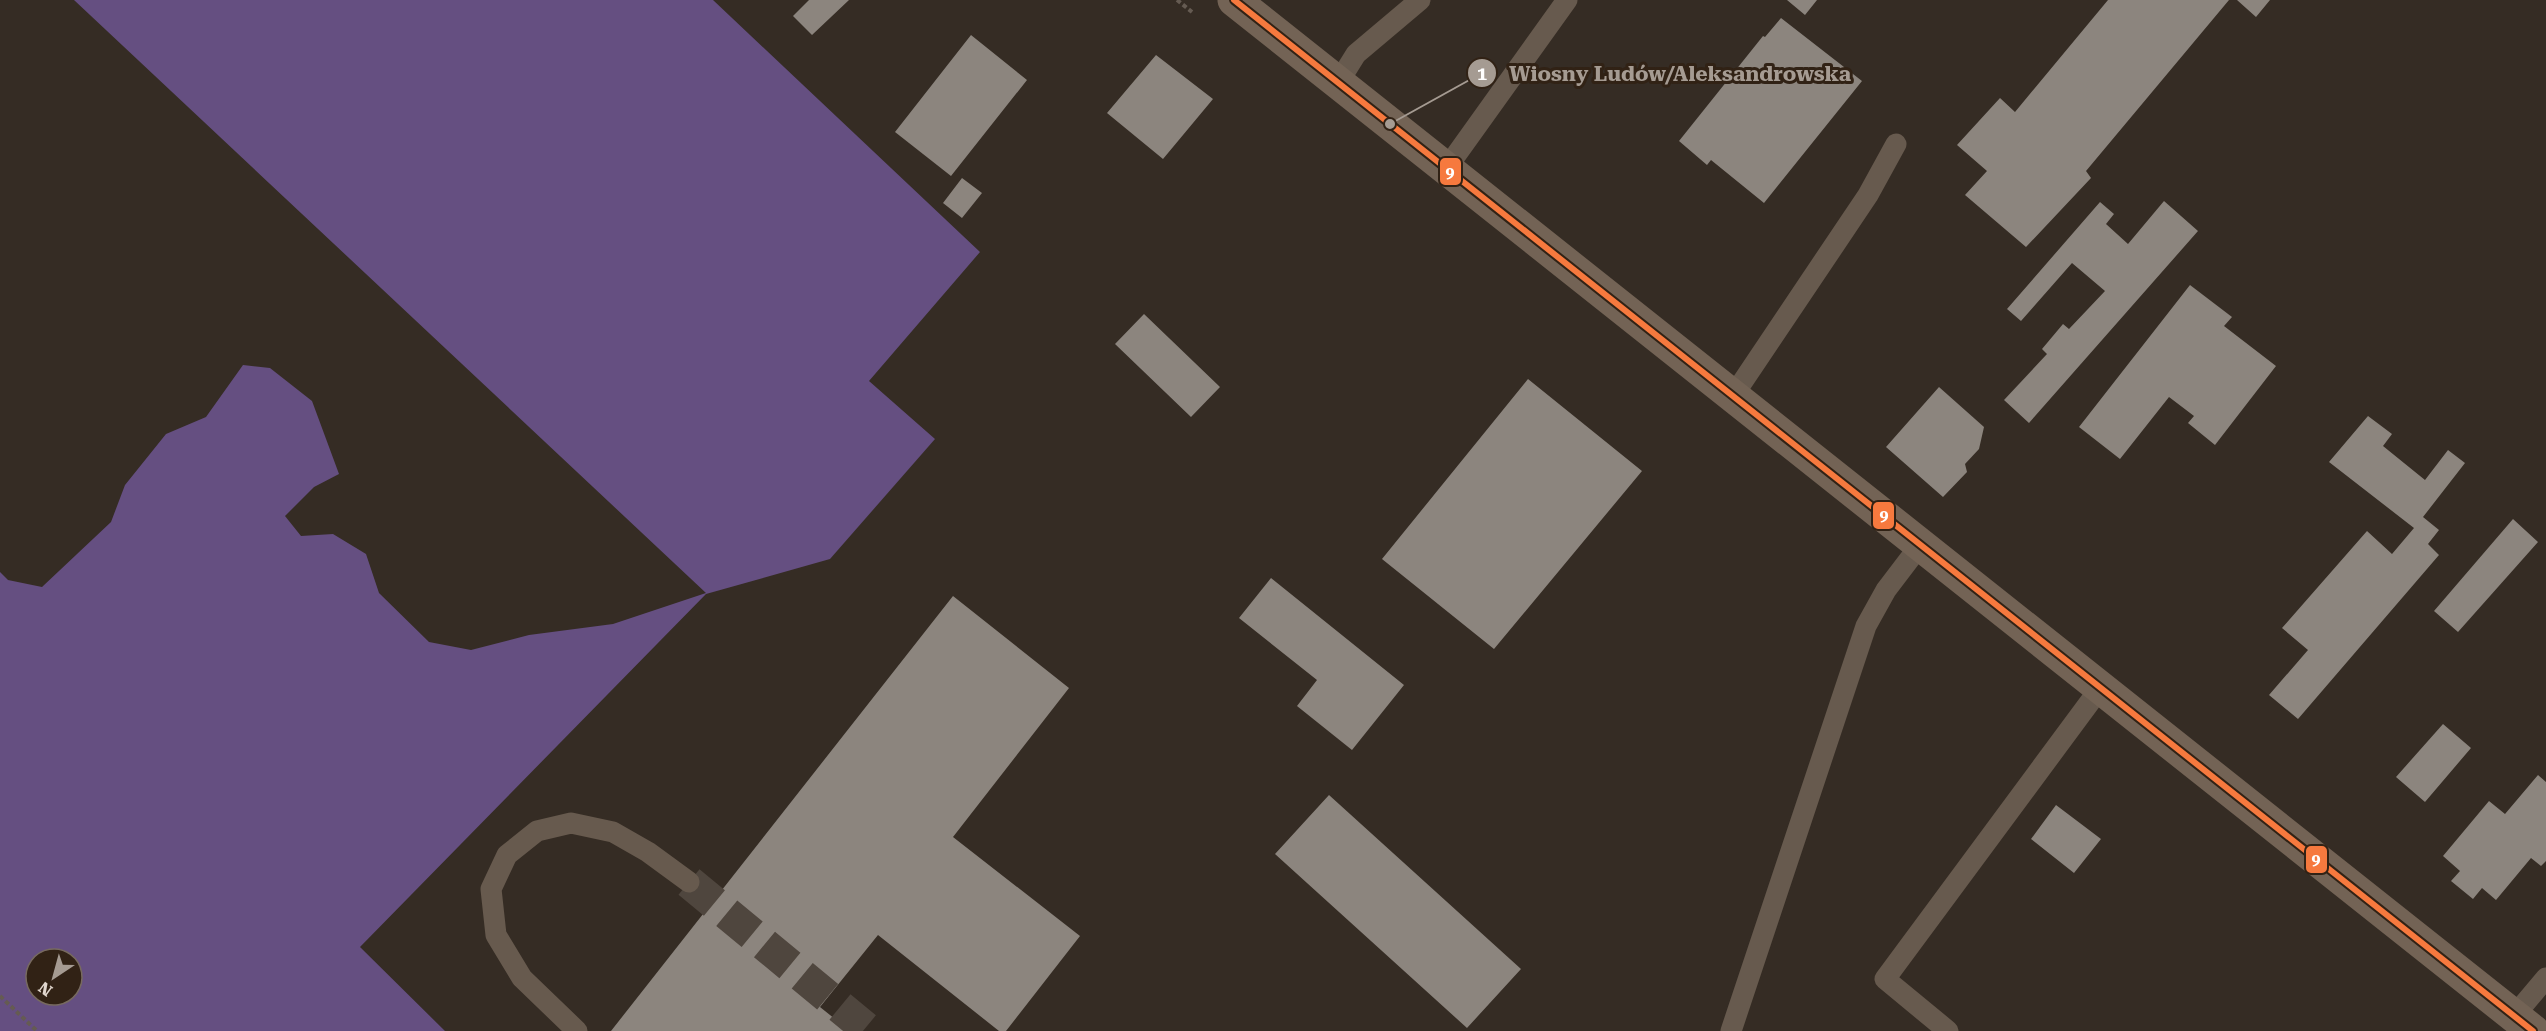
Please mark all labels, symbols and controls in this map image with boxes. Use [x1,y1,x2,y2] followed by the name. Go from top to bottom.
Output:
[1467,54,1863,93] callout: Wiosny Ludów/Aleksandrowska
[1509,62,1852,86] text: Wiosny Ludów/Aleksandrowska
[1477,63,1487,84] text: 1
[1439,157,1462,186] line badge: 9
[1446,163,1455,182] text: 9
[1872,501,1895,530] line badge: 9
[1880,506,1889,525] text: 9
[2305,845,2328,874] line badge: 9
[2312,850,2321,869] text: 9
[24,947,84,1007] north arrow
[35,977,56,1000] text: N

